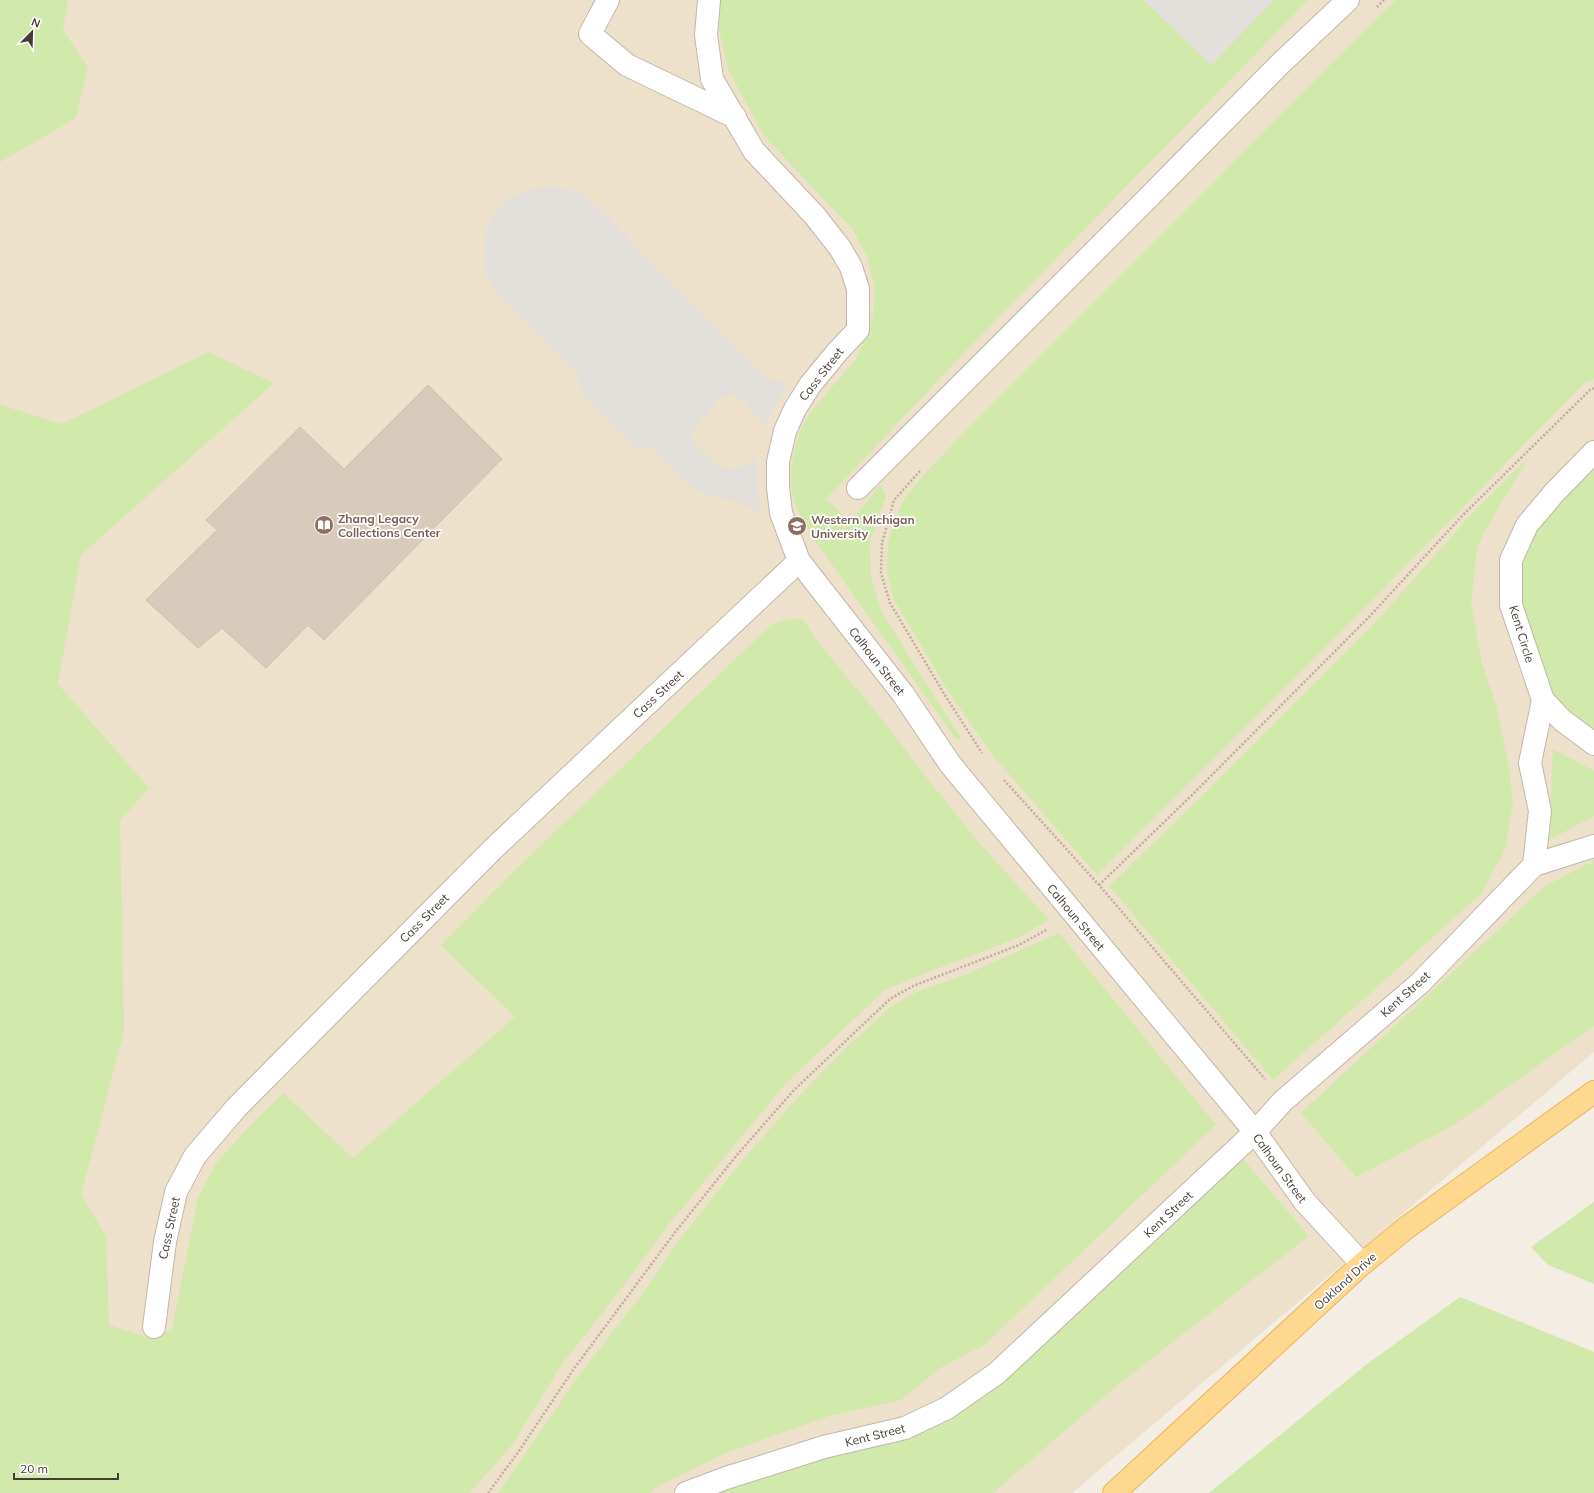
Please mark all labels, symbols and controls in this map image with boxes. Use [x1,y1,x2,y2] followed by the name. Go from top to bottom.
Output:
[12,12,52,52] north arrow
[29,15,42,31] text: N
[796,344,846,404] street label: Cass Street
[338,511,441,540] place label: Zhang Legacy Collections Center
[811,512,915,541] place label: Western Michigan University
[313,514,335,536] library icon: Zhang Legacy Collections Center
[786,515,808,537] school or university icon: Western Michigan University
[1506,604,1538,664] street label: Kent Circle
[846,624,908,698] street label: Calhoun Street
[630,667,686,721] street label: Cass Street
[1044,881,1108,953] street label: Calhoun Street
[396,890,452,946] street label: Cass Street
[1377,968,1433,1020] street label: Kent Street
[1250,1130,1310,1206] street label: Calhoun Street
[1140,1188,1196,1240] street label: Kent Street
[155,1195,183,1261] street label: Cass Street
[1311,1249,1379,1313] street label: Oakland Drive
[843,1420,907,1450] street label: Kent Street
[14,1455,118,1481] scale bar
[20,1461,48,1476] text: 20 m

